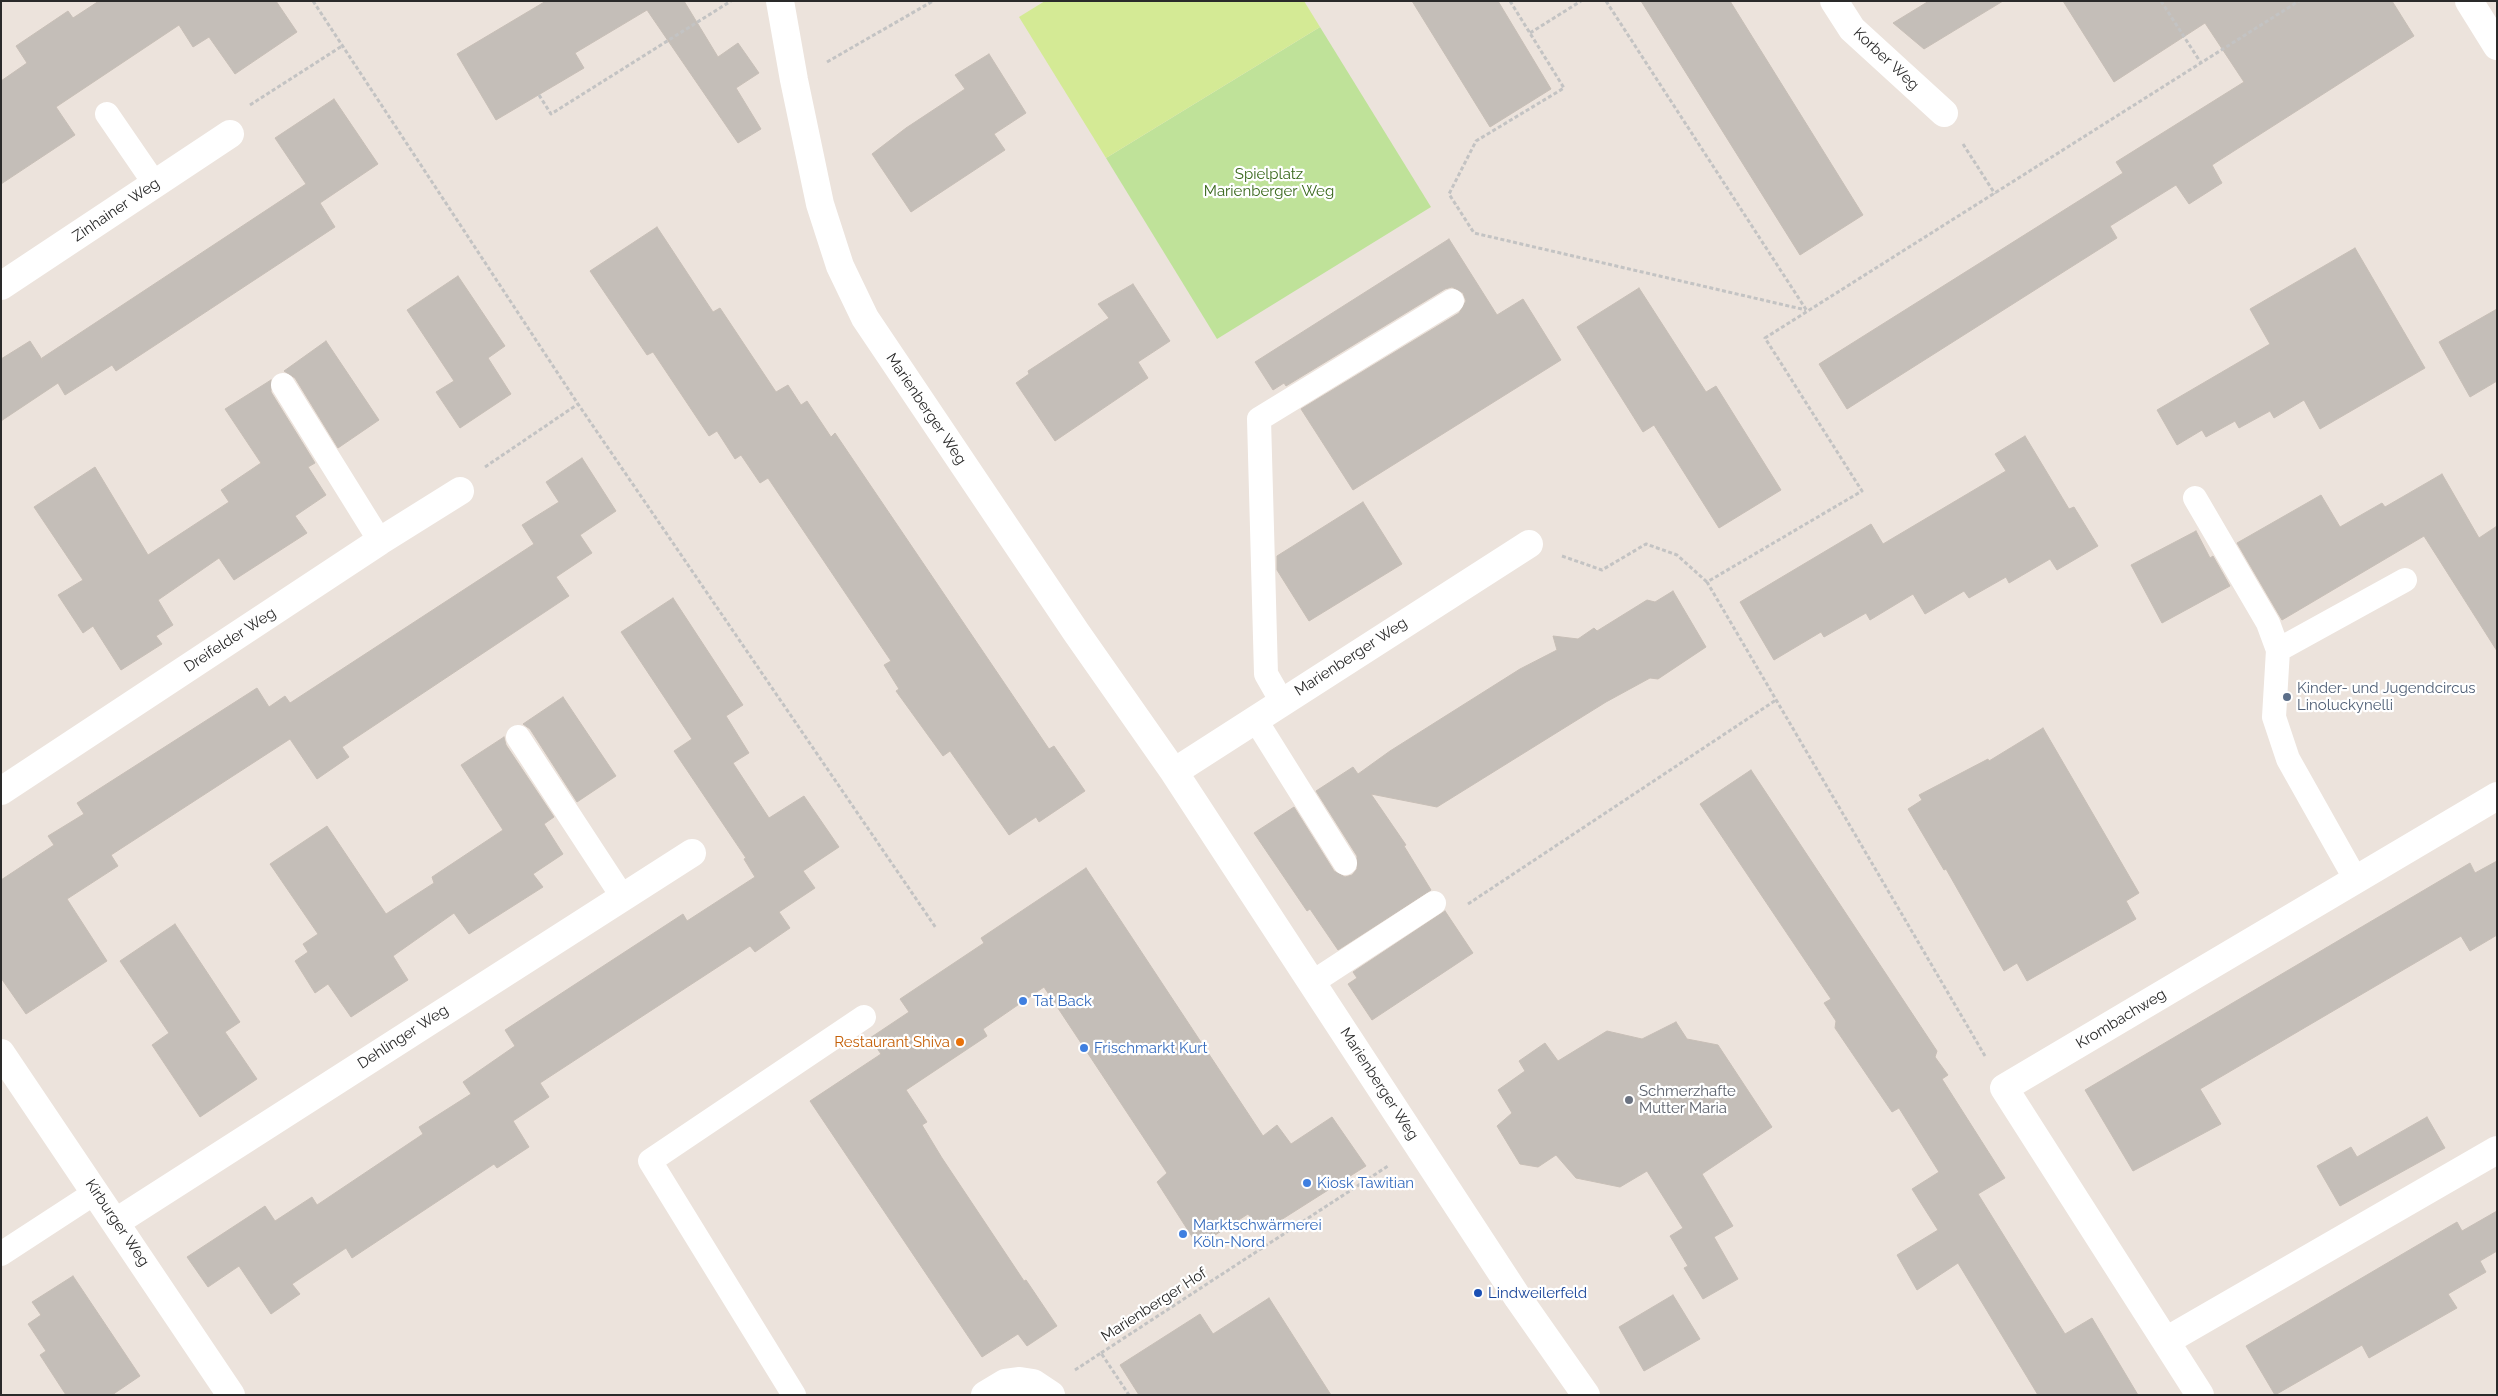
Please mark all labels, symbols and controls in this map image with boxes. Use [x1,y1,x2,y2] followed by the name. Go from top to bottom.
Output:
[1849,24,1923,94] street label: Korber Weg
[1204,165,1334,200] park label: Spielplatz Marienberger Weg
[69,174,163,246] street label: Zinhainer Weg
[882,350,970,468] street label: Marienberger Weg
[181,604,279,676] street label: Dreifelder Weg
[1291,614,1411,700] street label: Marienberger Weg
[2297,679,2476,714] place label: Kinder- und Jugendcircus Linoluckynelli
[2281,691,2293,703] marker: Kinder- und Jugendcircus Linoluckynelli
[2073,985,2169,1053] street label: Krombachweg
[1033,992,1092,1010] place label: Tat Back
[1017,995,1029,1007] marker: Tat Back
[354,1001,452,1073] street label: Dehlinger Weg
[1336,1024,1422,1144] street label: Marienberger Weg
[834,1033,950,1051] place label: Restaurant Shiva
[954,1036,966,1048] marker: Restaurant Shiva
[1094,1039,1208,1057] place label: Frischmarkt Kurt
[1078,1042,1090,1054] marker: Frischmarkt Kurt
[1639,1082,1736,1117] place label: Schmerzhafte Mutter Maria
[1623,1094,1635,1106] marker: Schmerzhafte Mutter Maria
[1317,1174,1414,1192] place label: Kiosk Tawitian
[81,1176,153,1270] street label: Kirburger Weg
[1301,1177,1313,1189] marker: Kiosk Tawitian
[1193,1216,1322,1251] place label: Marktschwärmerei Köln-Nord
[1177,1228,1189,1240] marker: Marktschwärmerei Köln-Nord
[1098,1264,1210,1346] street label: Marienberger Hof
[1488,1284,1587,1302] place label: Lindweilerfeld
[1472,1287,1484,1299] marker: Lindweilerfeld

